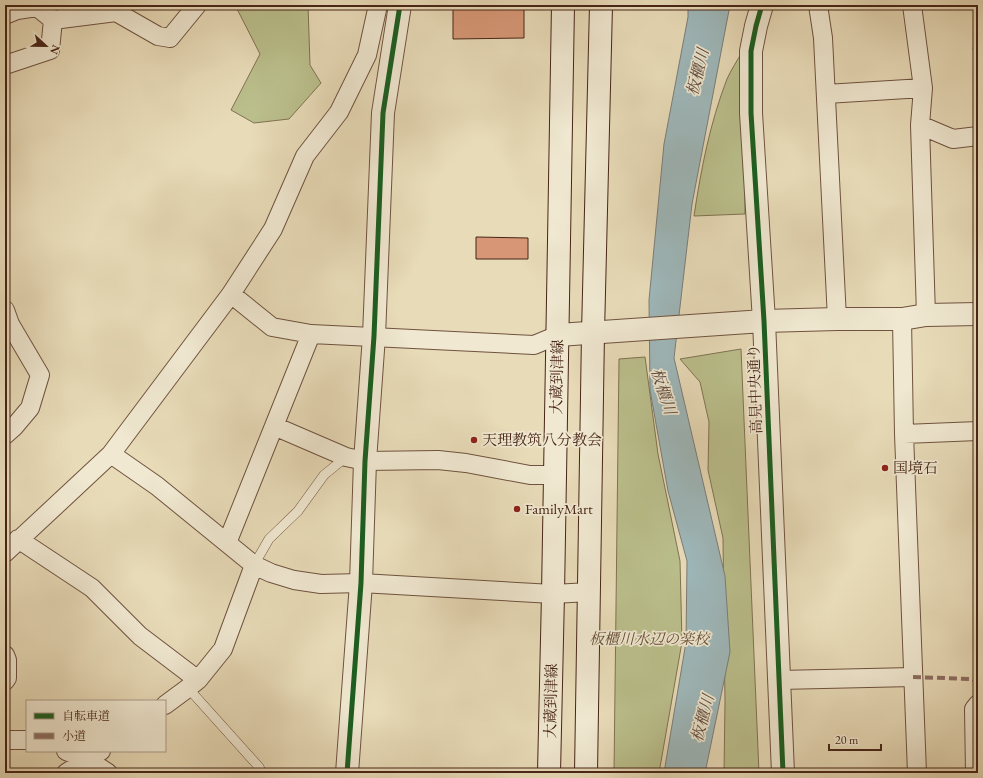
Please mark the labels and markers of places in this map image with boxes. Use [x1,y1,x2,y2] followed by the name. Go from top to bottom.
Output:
[482,430,602,449] place label: 天理教筑八分教会
[469,435,479,445] marker: 天理教筑八分教会
[893,458,938,477] place label: 国境石
[880,463,890,473] marker: 国境石
[525,499,593,518] place label: FamilyMart
[512,504,522,514] marker: FamilyMart

